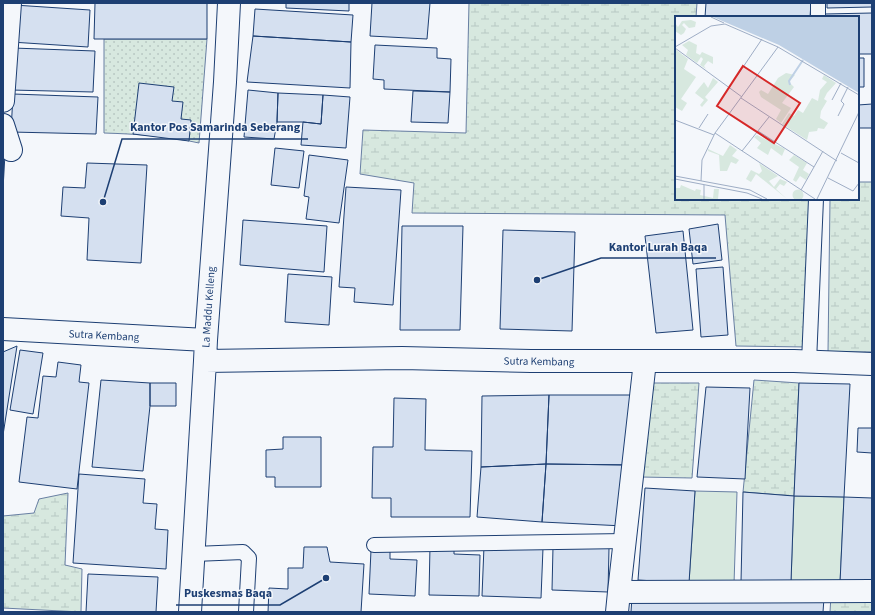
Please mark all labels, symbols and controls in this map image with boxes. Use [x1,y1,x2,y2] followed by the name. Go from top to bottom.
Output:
[675,16,859,200] inset map
[122,115,308,139] callout: Kantor Pos Samarinda Seberang
[130,119,301,136] text: Kantor Pos Samarinda Seberang
[601,234,716,258] callout: Kantor Lurah Baqa
[609,239,707,256] text: Kantor Lurah Baqa
[198,265,219,348] street label: La Maddu Kelleng
[68,326,140,345] street label: Sutra Kembang
[503,353,575,370] street label: Sutra Kembang
[176,581,280,605] callout: Puskesmas Baqa
[184,585,272,602] text: Puskesmas Baqa

